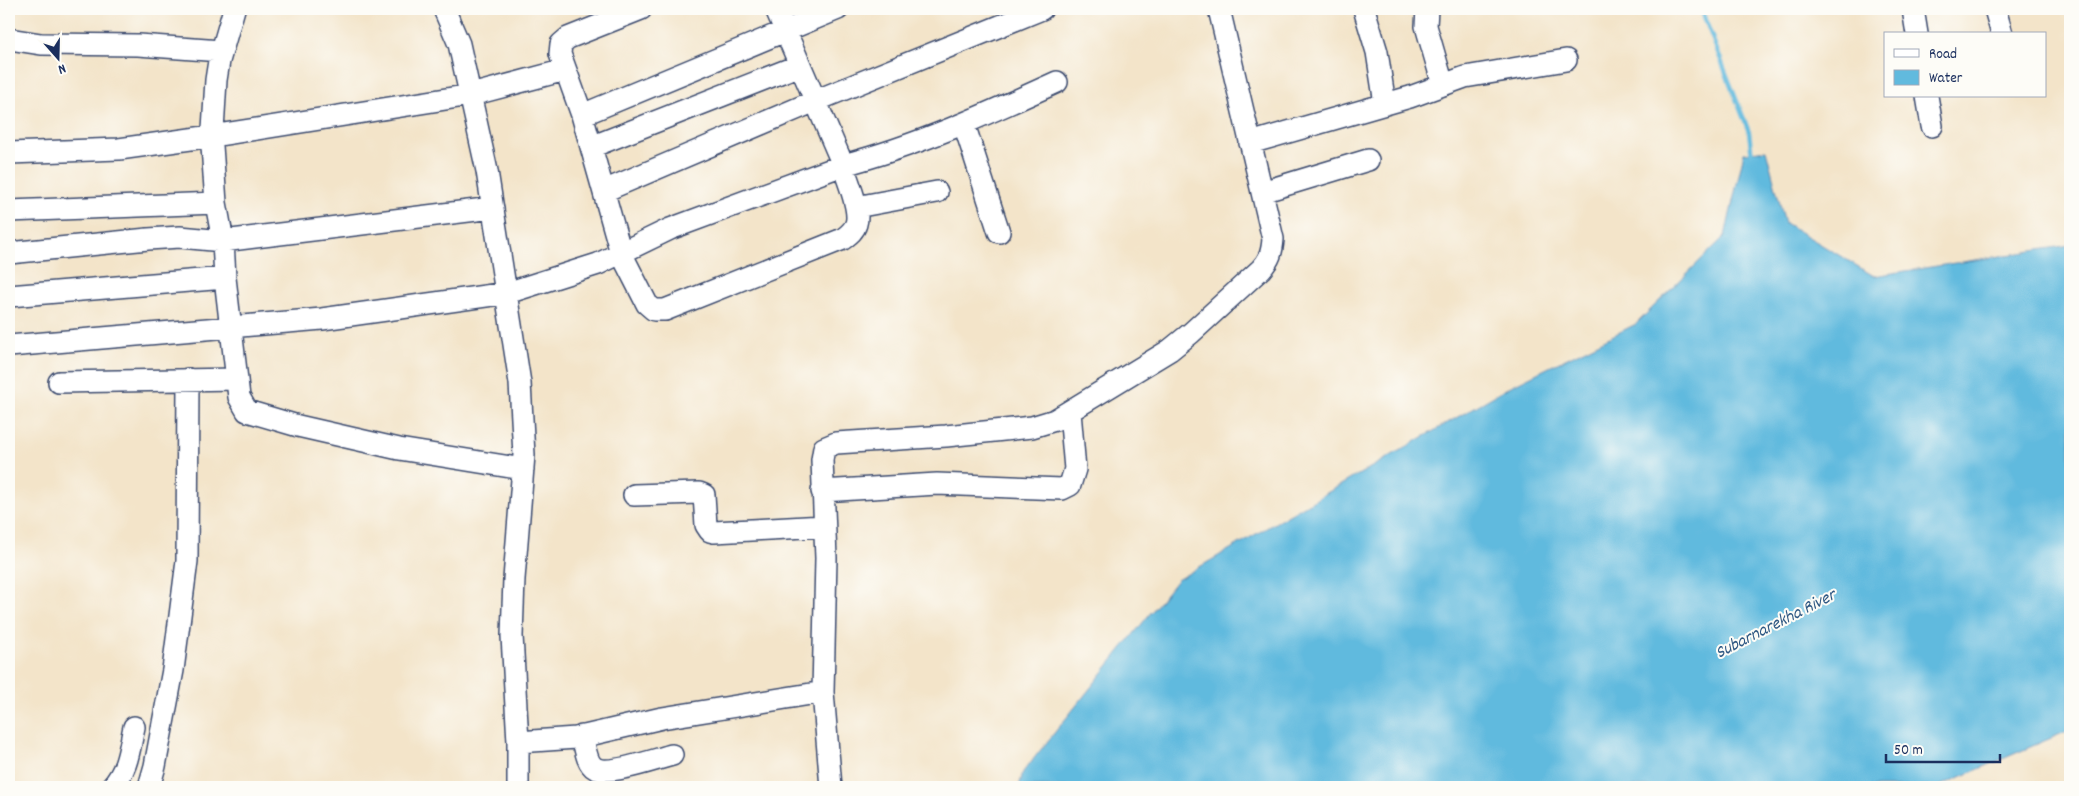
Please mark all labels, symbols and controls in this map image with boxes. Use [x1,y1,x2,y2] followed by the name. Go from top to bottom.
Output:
[32,32,82,82] north arrow
[1884,32,2046,98] legend
[1929,44,1957,66] text: Road
[55,58,68,79] text: N
[1929,68,1963,90] text: Water
[1711,583,1843,666] water label: Subarnarekha River
[1886,731,2000,763] scale bar
[1894,740,1923,762] text: 50 m

